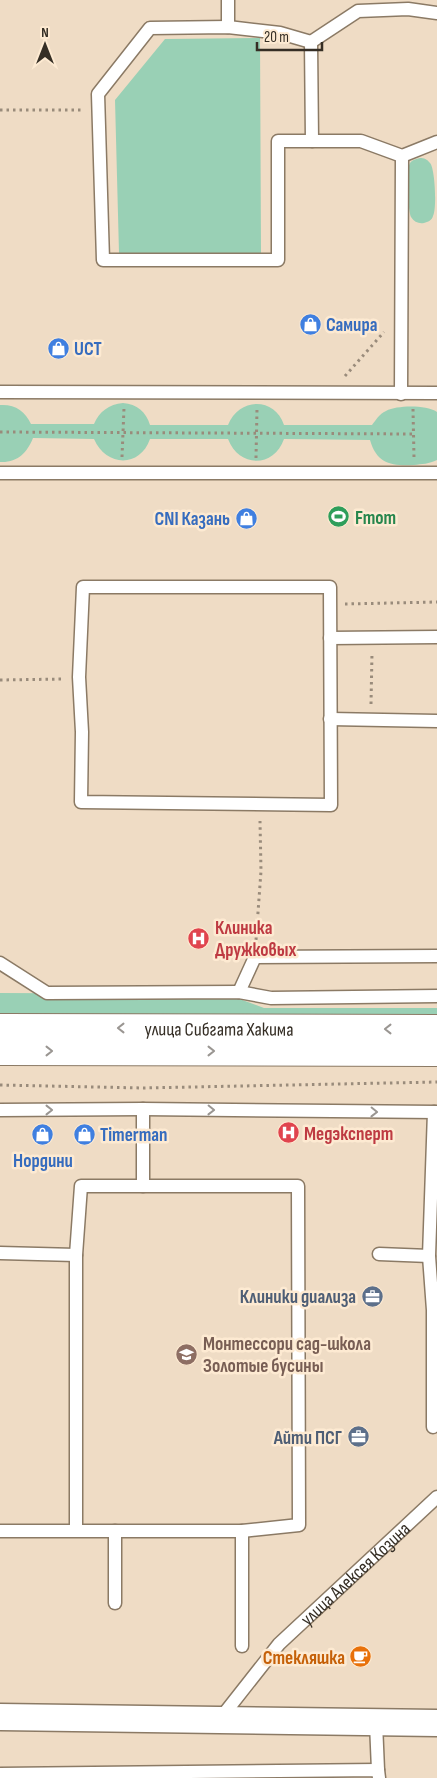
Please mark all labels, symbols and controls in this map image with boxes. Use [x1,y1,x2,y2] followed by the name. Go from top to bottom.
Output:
[20,20,70,70] north arrow
[257,20,322,52] scale bar
[41,24,49,41] text: N
[264,28,289,47] text: 20 m
[298,312,322,336] shop icon: Самира
[326,314,377,337] place label: Самира
[46,336,70,360] shop icon: UCT
[74,338,102,361] place label: UCT
[327,505,351,529] sports icon: Fmom
[234,506,258,530] shop icon: CNI Казань
[355,507,396,530] place label: Fmom
[155,508,230,531] place label: CNI Казань
[215,917,297,962] place label: Клиника Дружковых
[187,926,211,950] hospital icon: Клиника Дружковых
[144,1018,294,1042] street label: улица Сибгата Хакима
[117,1023,124,1033] one-way arrow
[384,1024,392,1034] one-way arrow
[45,1046,53,1056] one-way arrow
[208,1046,215,1056] one-way arrow
[45,1105,53,1115] one-way arrow
[208,1105,215,1115] one-way arrow
[370,1107,378,1117] one-way arrow
[276,1121,300,1145] hospital icon: Медэксперт
[31,1122,55,1146] shop icon: Нордини
[72,1122,96,1146] shop icon: Timerman
[304,1123,393,1146] place label: Медэксперт
[100,1124,168,1147] place label: Timerman
[13,1150,73,1173] place label: Нордини
[360,1284,384,1308] office icon: Клиники диализа
[240,1286,356,1309] place label: Клиники диализа
[203,1333,371,1378] place label: Монтессори сад-школа Золотые бусины
[175,1342,199,1366] school or university icon: Монтессори сад-школа Золотые бусины
[346,1425,370,1449] office icon: Айти ПСГ
[273,1427,342,1450] place label: Айти ПСГ
[296,1518,416,1631] street label: улица Алексея Козина
[349,1645,373,1669] cafe icon: Стекляшка
[263,1647,345,1670] place label: Стекляшка

